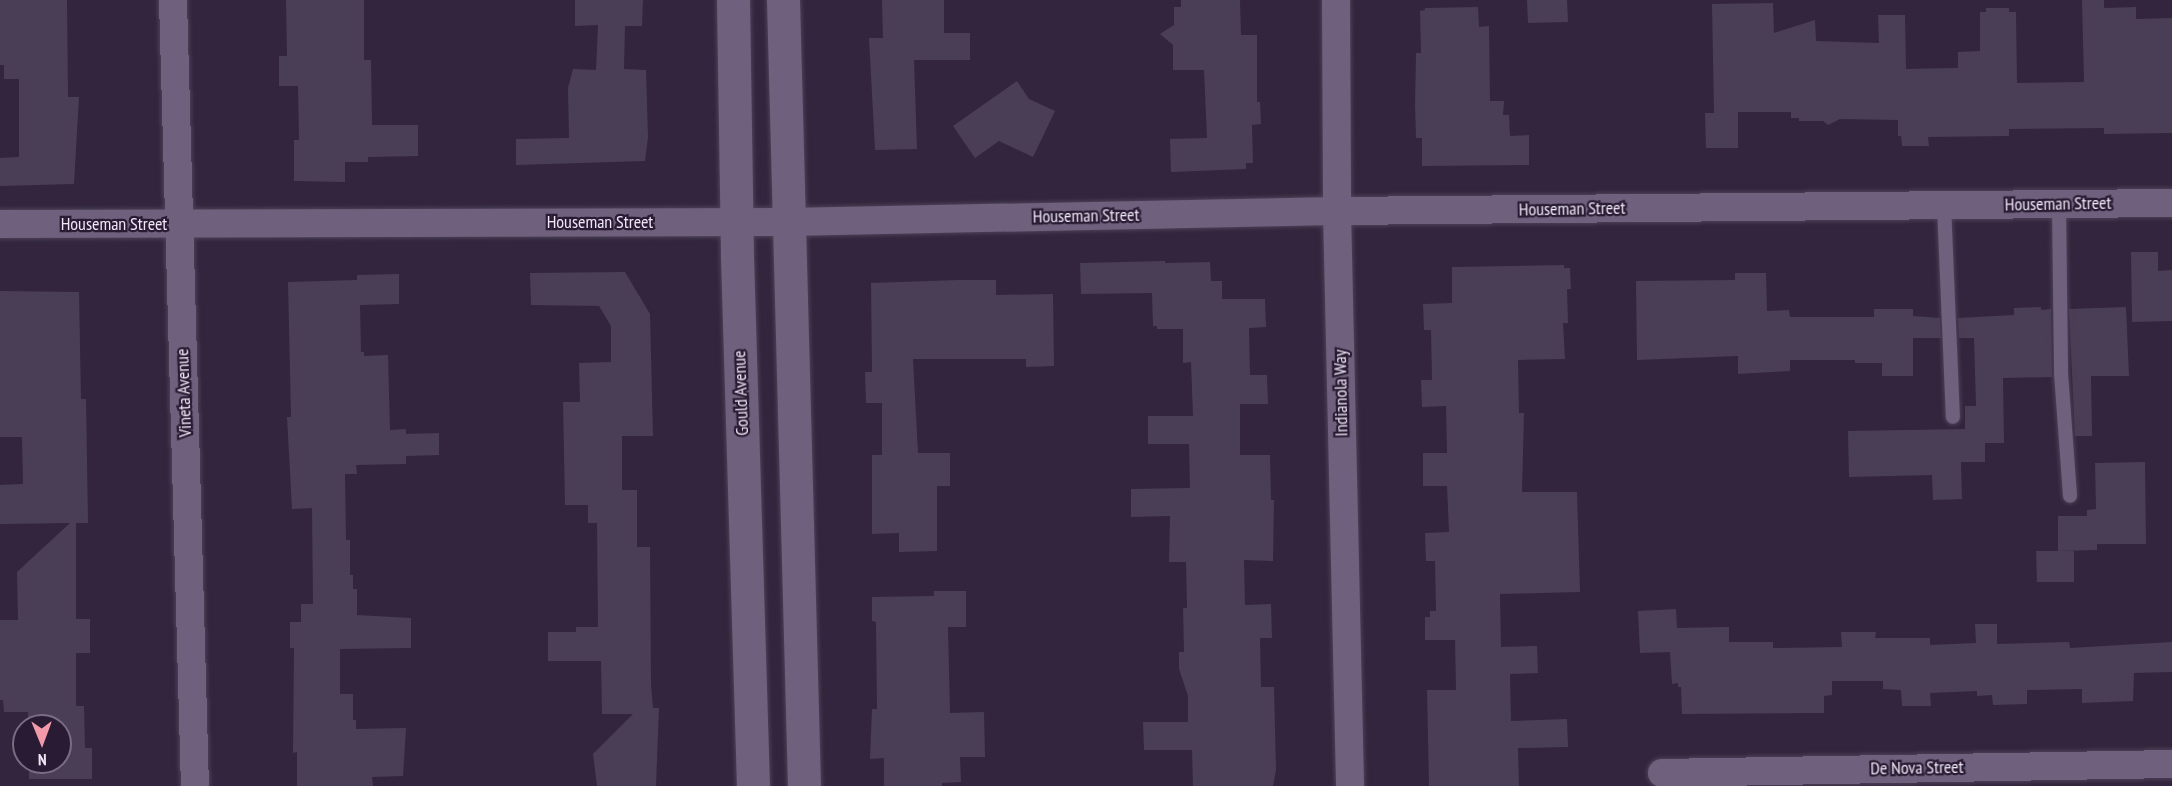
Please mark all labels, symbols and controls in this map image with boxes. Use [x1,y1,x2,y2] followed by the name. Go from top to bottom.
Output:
[2004,192,2112,216] street label: Houseman Street
[1518,197,1626,221] street label: Houseman Street
[1032,204,1140,228] street label: Houseman Street
[547,211,653,233] street label: Houseman Street
[61,213,167,235] street label: Houseman Street
[172,348,196,438] street label: Vineta Avenue
[1329,349,1353,437] street label: Indianola Way
[729,350,753,436] street label: Gould Avenue
[12,714,72,774] north arrow
[38,750,47,770] text: N
[1870,756,1964,780] street label: De Nova Street

